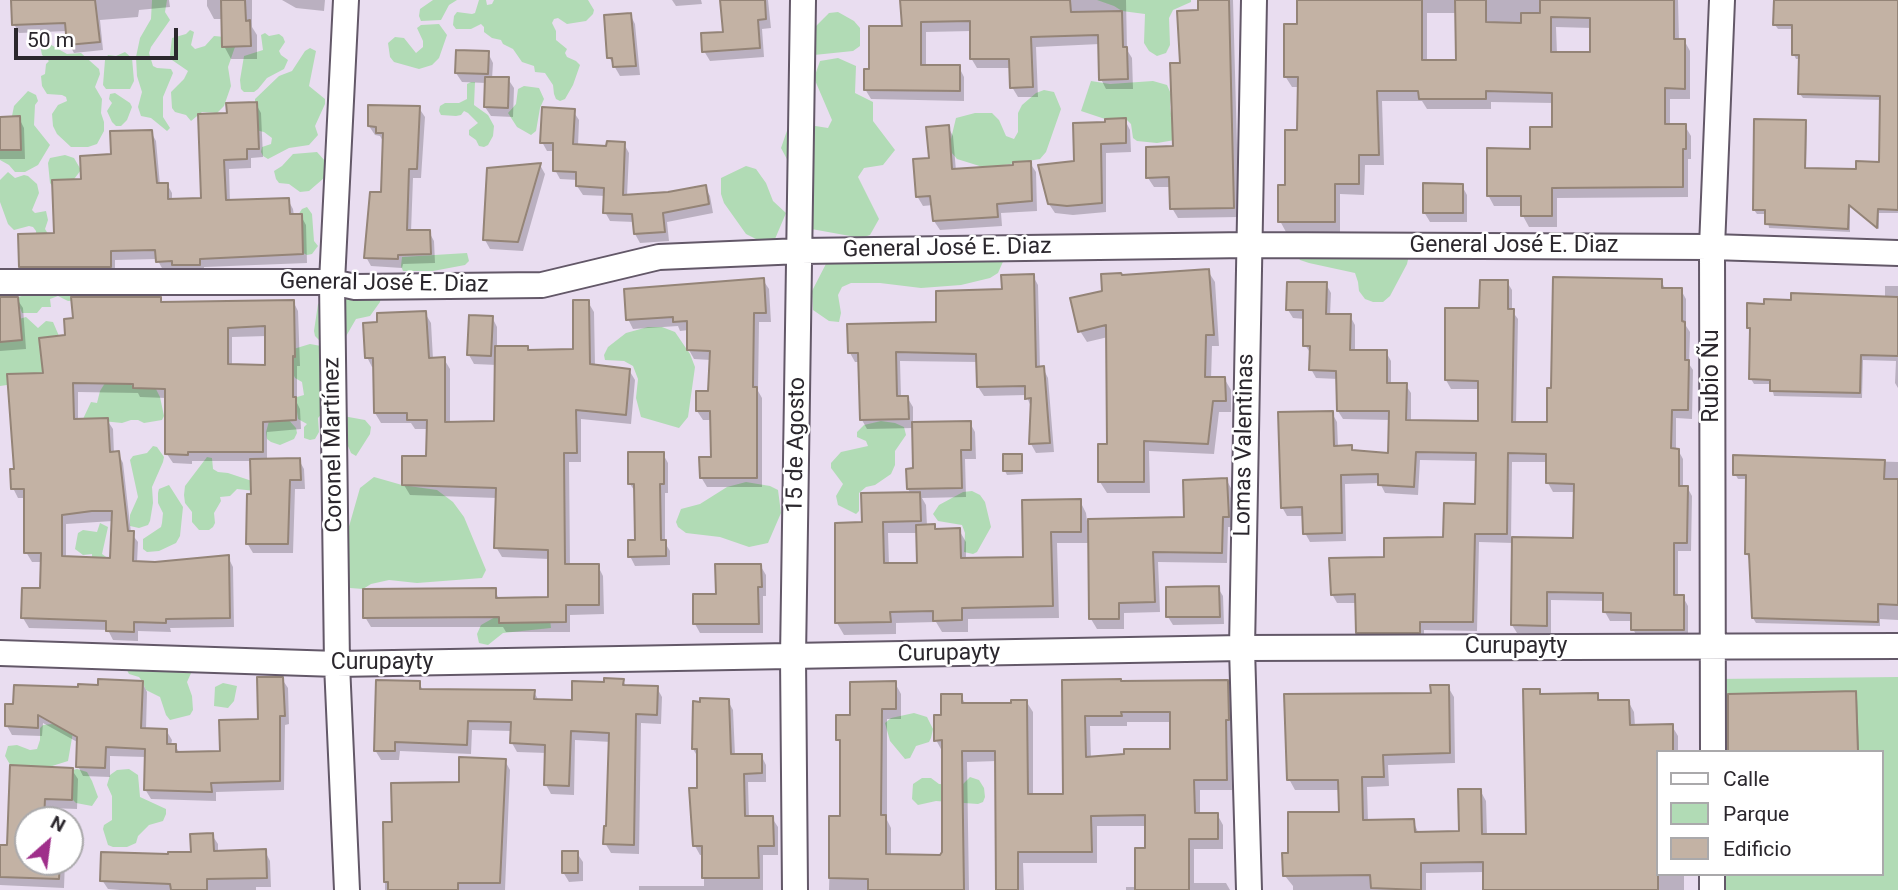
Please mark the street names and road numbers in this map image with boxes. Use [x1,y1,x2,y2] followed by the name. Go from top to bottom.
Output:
[1410,232,1618,260] street label: General José E. Diaz
[842,233,1052,265] street label: General José E. Diaz
[279,268,489,300] street label: General José E. Diaz
[1698,329,1726,423] street label: Rubio Ñu
[1230,353,1260,537] street label: Lomas Valentinas
[319,357,349,533] street label: Coronel Martínez
[782,377,812,513] street label: 15 de Agosto
[1465,633,1567,661] street label: Curupayty
[897,639,1001,669] street label: Curupayty
[331,649,433,677] street label: Curupayty

